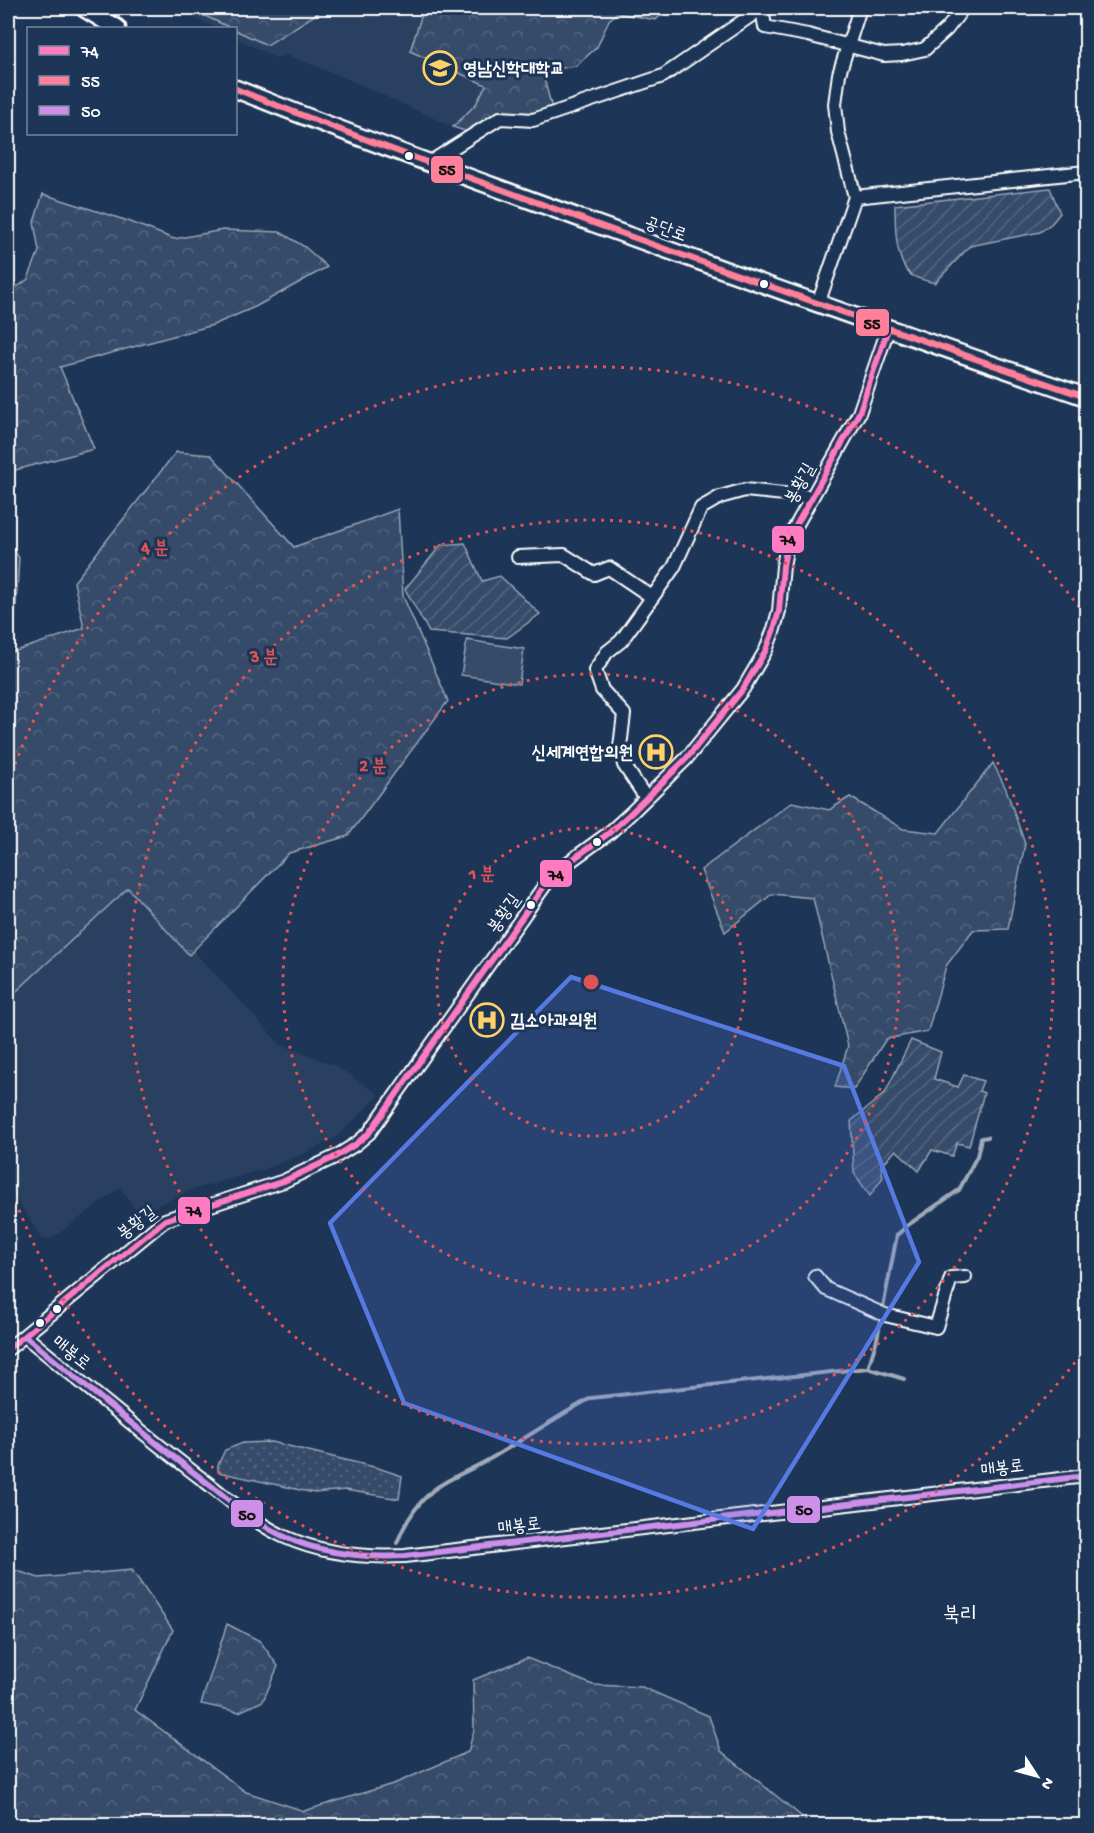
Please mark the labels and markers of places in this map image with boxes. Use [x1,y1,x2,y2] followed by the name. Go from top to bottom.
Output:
[422,50,458,86] school or university icon: 영남신학대학교
[463,60,564,81] place label: 영남신학대학교
[403,150,415,162] unlabelled marker
[758,278,770,290] unlabelled marker
[638,734,674,770] hospital icon: 신세계연합의원
[532,744,633,765] place label: 신세계연합의원
[591,836,603,848] unlabelled marker
[525,899,537,911] unlabelled marker
[581,972,601,992] centre of rings
[469,1002,505,1038] hospital icon: 김소아과의원
[510,1012,597,1033] place label: 김소아과의원
[51,1303,63,1315] unlabelled marker
[34,1317,46,1329] unlabelled marker

